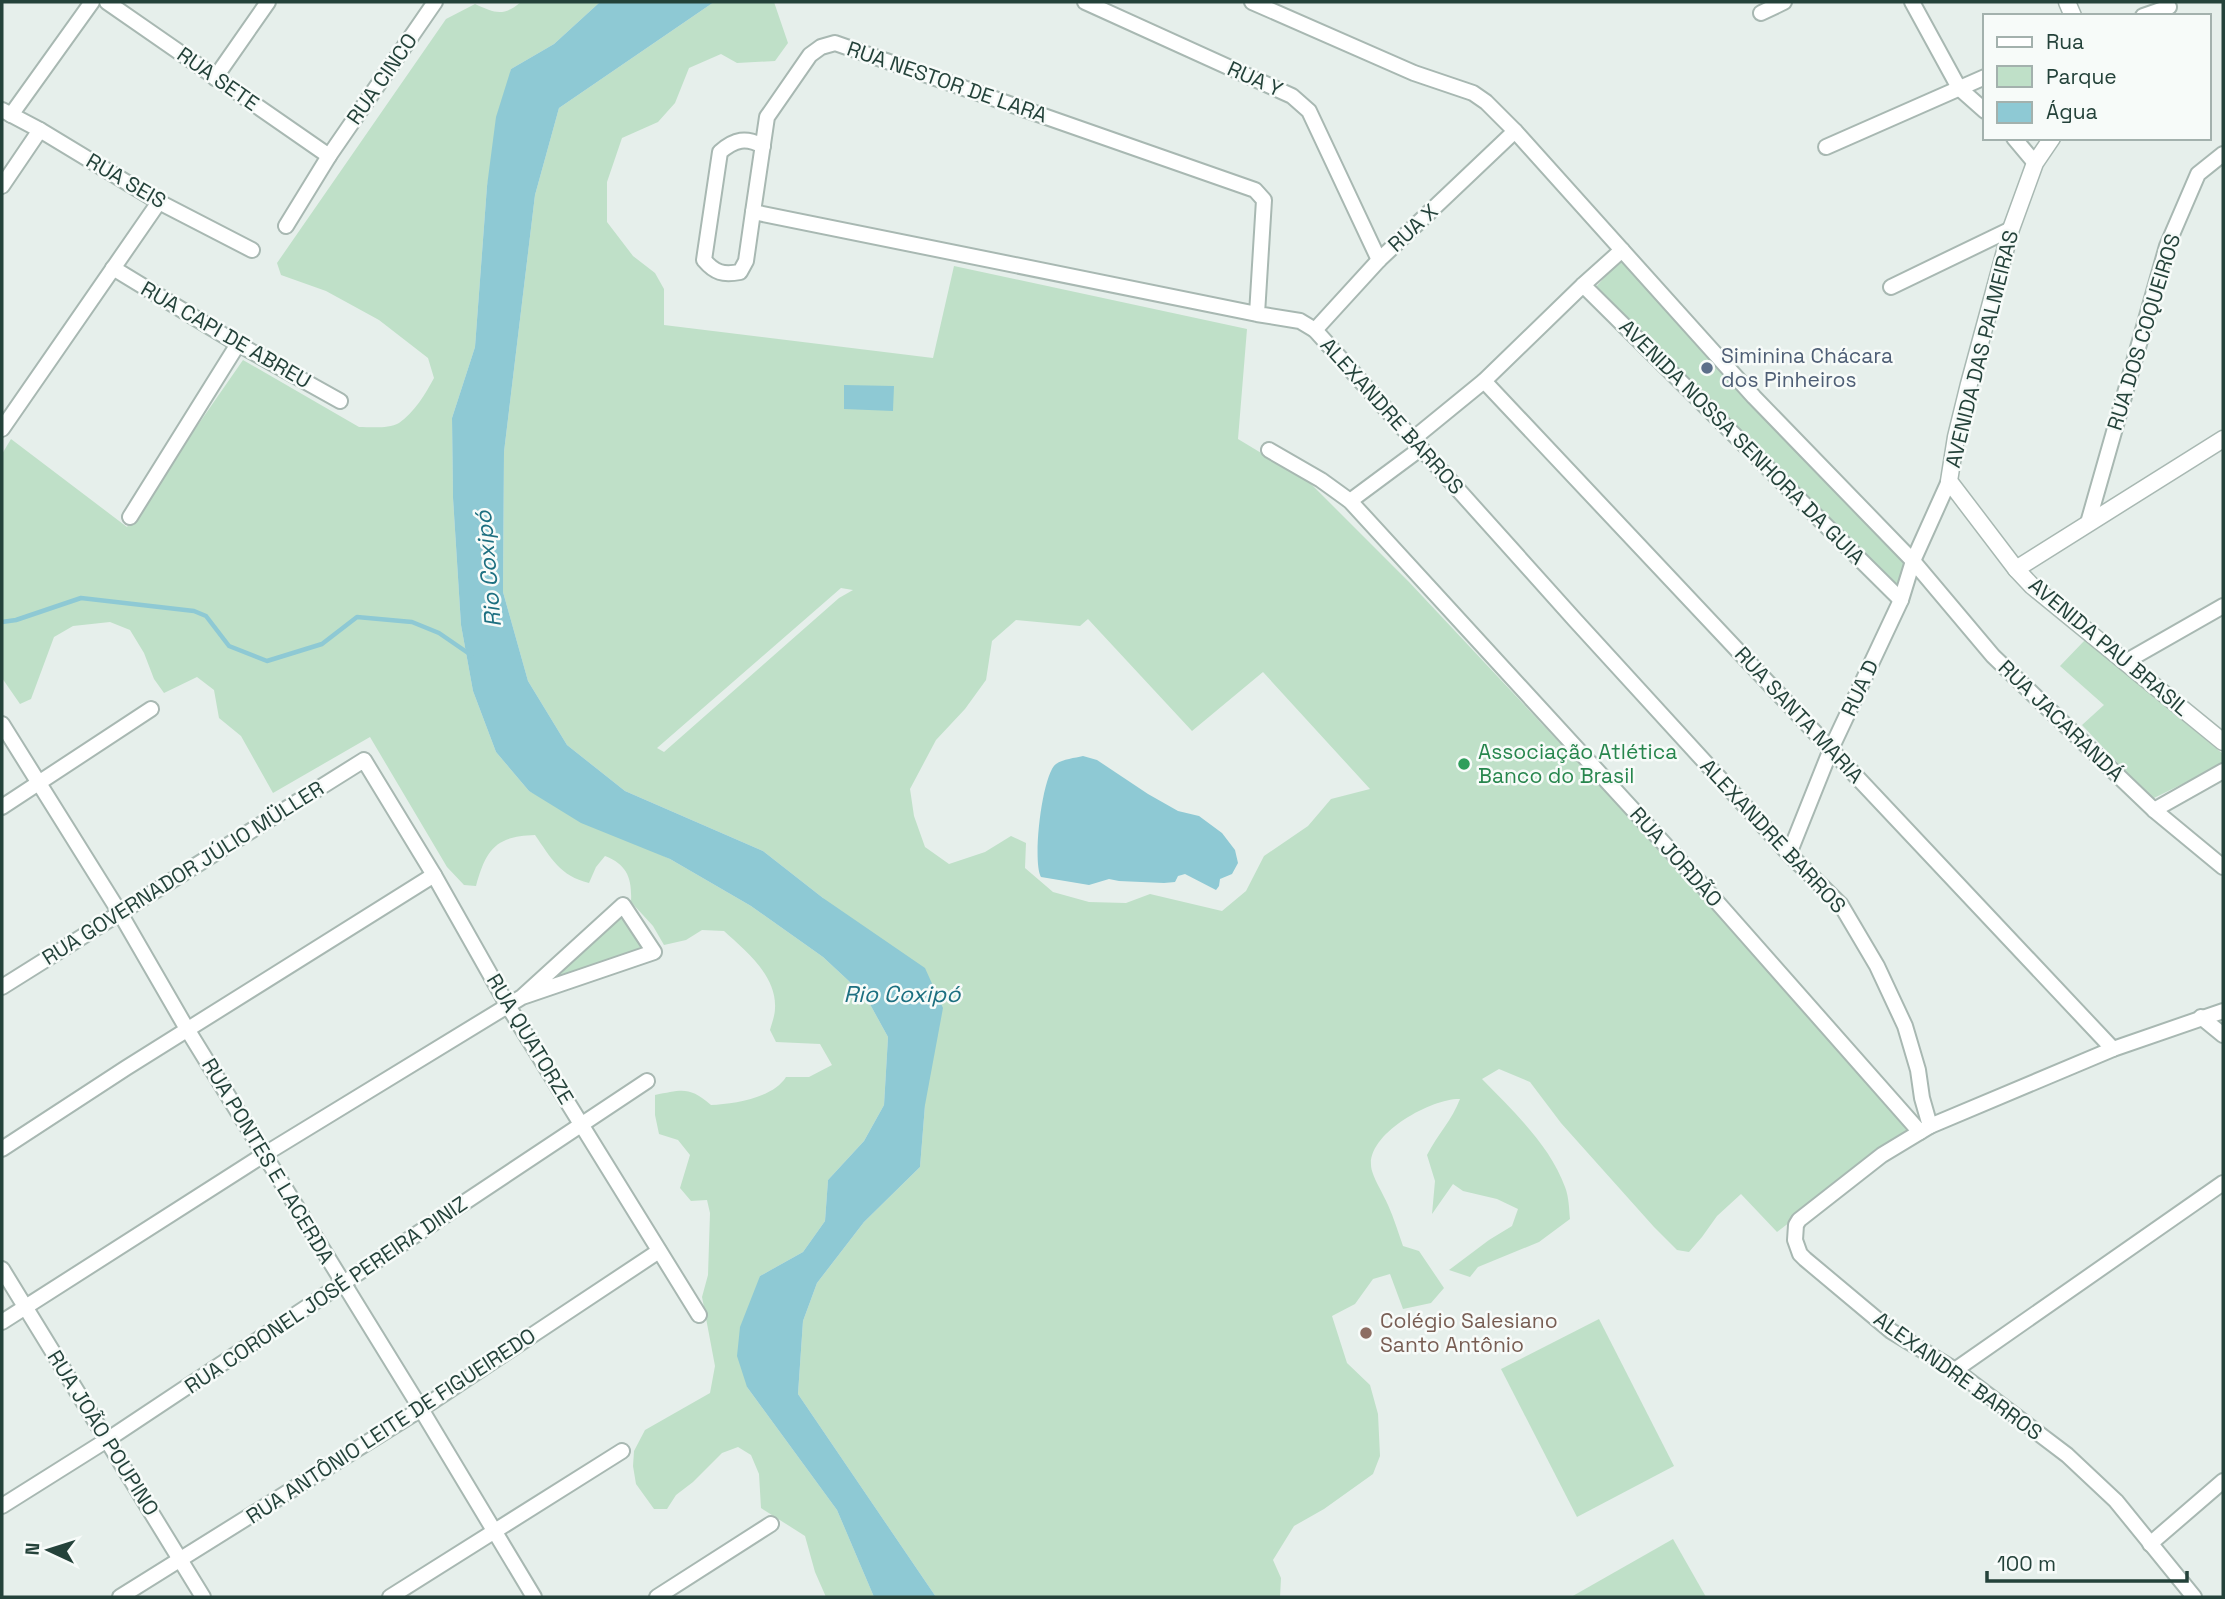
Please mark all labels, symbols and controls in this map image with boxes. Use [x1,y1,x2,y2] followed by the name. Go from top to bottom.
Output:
[1983,14,2211,140] legend
[340,28,423,130] street label: RUA CINCO
[2046,28,2084,55] text: Rua
[843,35,1051,128] street label: RUA NESTOR DE LARA
[172,41,265,117] street label: RUA SETE
[1223,54,1287,103] street label: RUA Y
[2046,63,2117,90] text: Parque
[2046,98,2098,125] text: Água
[81,147,171,214] street label: RUA SEIS
[1382,198,1443,258] street label: RUA X
[1939,227,2024,470] street label: AVENIDA DAS PALMEIRAS
[2101,230,2186,433] street label: RUA DOS COQUEIROS
[136,275,316,394] street label: RUA CAPI DE ABREU
[1614,313,1871,570] street label: AVENIDA NOSSA SENHORA DA GUIA
[1315,332,1470,500] street label: ALEXANDRE BARROS
[1721,342,1893,393] place label: Siminina Chácara dos Pinheiros
[1699,360,1715,376] marker: Siminina Chácara dos Pinheiros
[468,509,508,628] water label: Rio Coxipó
[2023,571,2195,722] street label: AVENIDA PAU BRASIL
[1729,641,1870,789] street label: RUA SANTA MARIA
[1993,654,2130,787] street label: RUA JACARANDÁ
[1835,655,1884,720] street label: RUA D
[1478,738,1677,789] place label: Associação Atlética Banco do Brasil
[1695,753,1852,919] street label: ALEXANDRE BARROS
[1456,756,1472,772] marker: Associação Atlética Banco do Brasil
[37,774,329,971] street label: RUA GOVERNADOR JÚLIO MÜLLER
[1624,801,1728,912] street label: RUA JORDÃO
[481,969,580,1109] street label: RUA QUATORZE
[844,979,961,1009] water label: Rio Coxipó
[196,1053,341,1269] street label: RUA PONTES E LACERDA
[179,1190,472,1399] street label: RUA CORONEL JOSÉ PEREIRA DINIZ
[1869,1305,2048,1446] street label: ALEXANDRE BARROS
[1380,1307,1558,1358] place label: Colégio Salesiano Santo Antônio
[241,1322,541,1529] street label: RUA ANTÔNIO LEITE DE FIGUEIREDO
[1358,1325,1374,1341] marker: Colégio Salesiano Santo Antônio
[42,1345,165,1521] street label: RUA JOÃO POUPINO
[14,1515,84,1585] north arrow
[1987,1540,2186,1584] scale bar
[20,1542,45,1556] text: N
[1997,1550,2056,1577] text: 100 m

